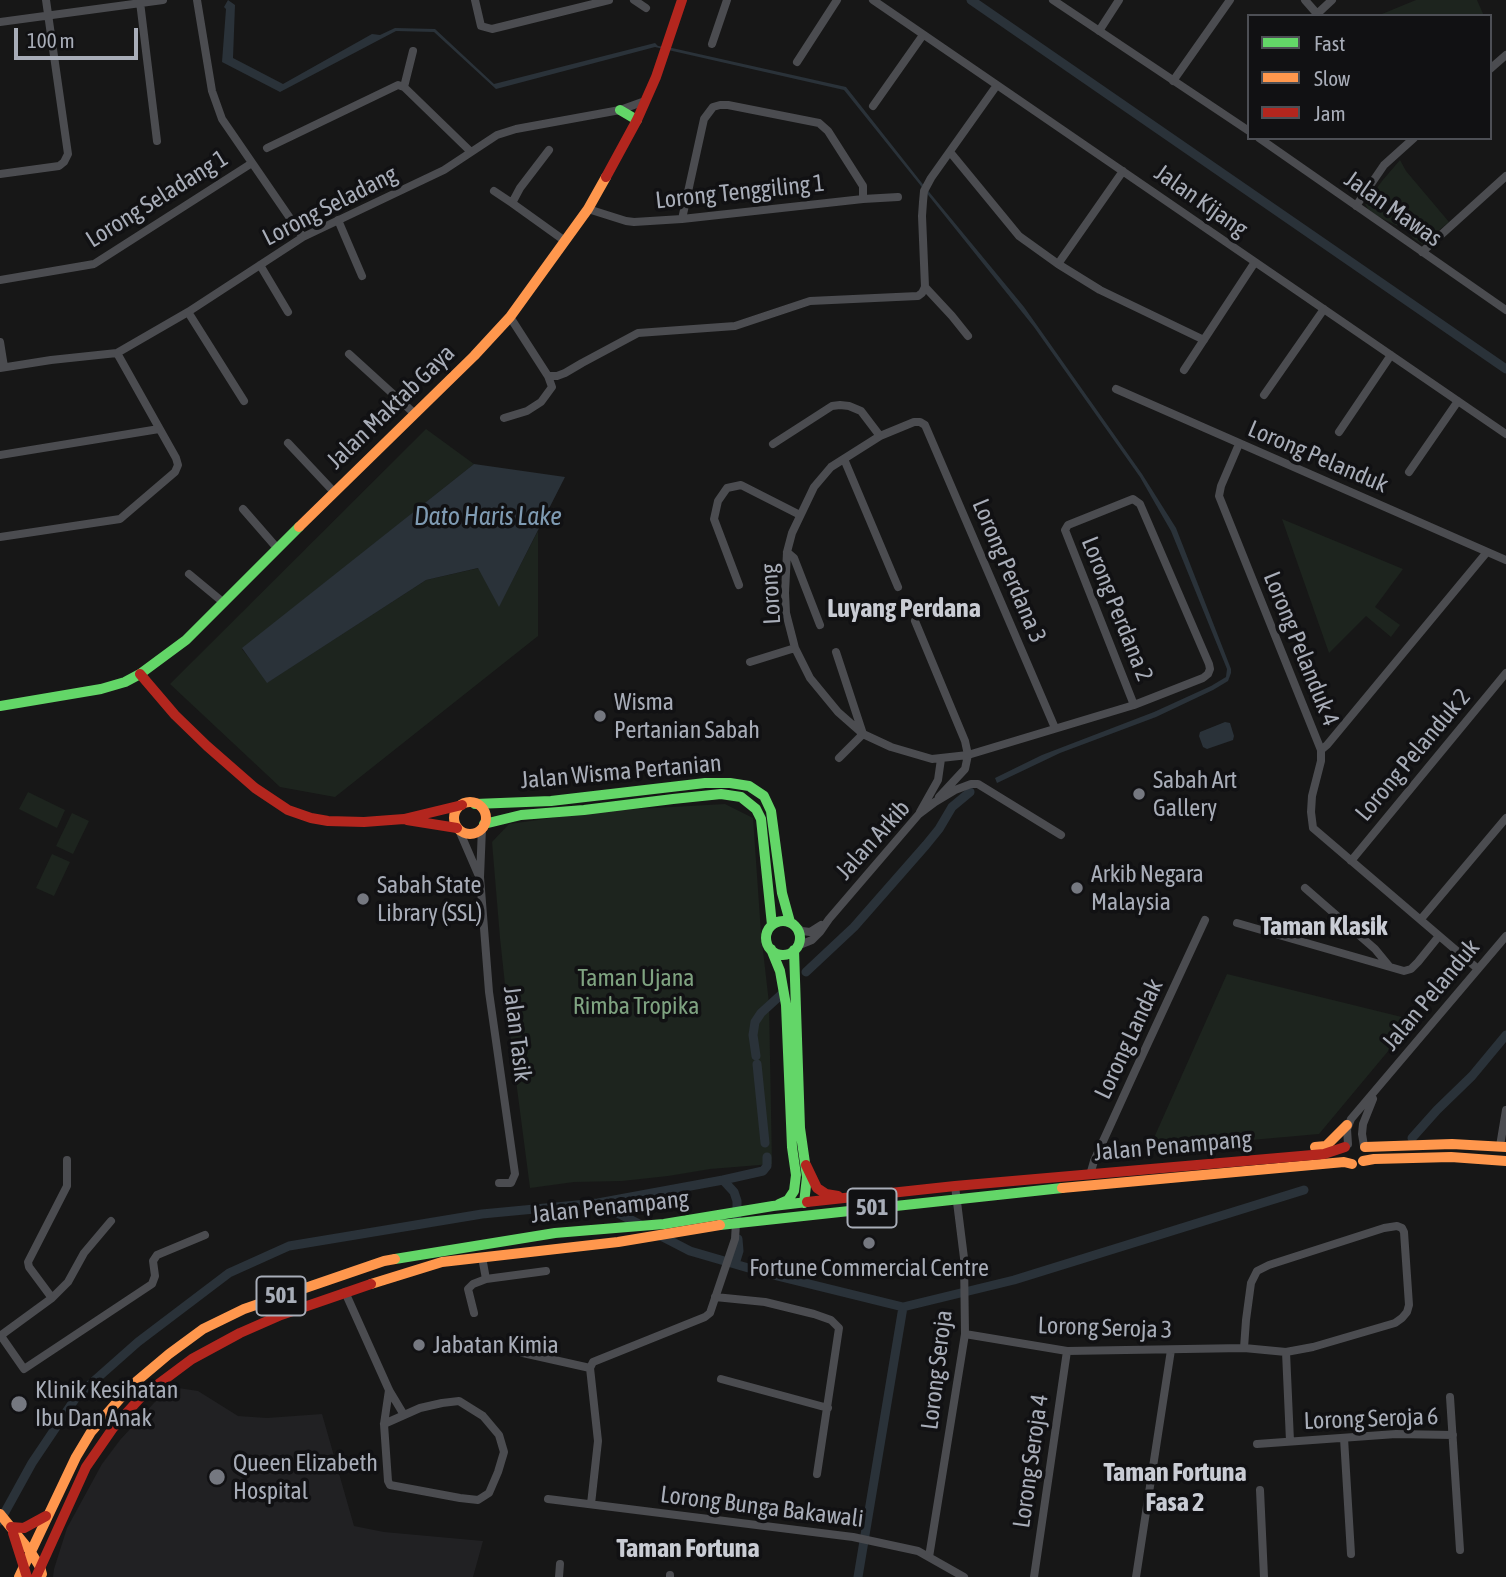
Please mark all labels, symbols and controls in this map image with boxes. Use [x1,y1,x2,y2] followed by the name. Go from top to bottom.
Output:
[18,14,142,58] scale bar
[1247,14,1492,140] legend
[27,28,75,52] text: 100 m
[1314,31,1345,55] text: Fast
[1314,66,1350,90] text: Slow
[1314,101,1346,125] text: Jam
[81,144,233,254] street label: Lorong Seladang 1
[1149,158,1253,244] street label: Jalan Kijang
[258,160,402,252] street label: Lorong Seladang
[1339,165,1447,253] street label: Jalan Mawas
[654,169,826,215] street label: Lorong Tenggiling 1
[321,339,461,475] street label: Jalan Maktab Gaya
[1244,415,1392,499] street label: Lorong Pelanduk
[966,495,1052,647] street label: Lorong Perdana 3
[414,501,562,533] water label: Dato Haris Lake
[1075,532,1159,686] street label: Lorong Perdana 2
[755,563,787,625] street label: Lorong
[1257,568,1345,730] street label: Lorong Pelanduk 4
[827,593,981,625] district label: Luyang Perdana
[1349,683,1477,827] street label: Lorong Pelanduk 2
[614,688,760,744] place label: Wisma Pertanian Sabah
[592,708,608,724] marker: Wisma Pertanian Sabah
[519,749,723,795] street label: Jalan Wisma Pertanian
[1153,766,1237,822] place label: Sabah Art Gallery
[1131,786,1147,802] marker: Sabah Art Gallery
[830,794,916,886] street label: Jalan Arkib
[1091,860,1204,916] place label: Arkib Negara Malaysia
[377,871,482,927] place label: Sabah State Library (SSL)
[1069,880,1085,896] marker: Arkib Negara Malaysia
[355,891,371,907] marker: Sabah State Library (SSL)
[1261,911,1387,943] district label: Taman Klasik
[1376,934,1486,1056] street label: Jalan Pelanduk
[573,964,699,1020] park label: Taman Ujana Rimba Tropika
[1089,974,1169,1104] street label: Lorong Landak
[497,985,537,1083] street label: Jalan Tasik
[1093,1125,1253,1167] street label: Jalan Penampang
[530,1184,690,1230] street label: Jalan Penampang
[848,1189,896,1228] road number: 501
[861,1235,877,1251] marker: Fortune Commercial Centre
[749,1254,989,1282] place label: Fortune Commercial Centre
[256,1276,306,1316] road number: 501
[915,1309,959,1431] street label: Lorong Seroja
[1037,1311,1173,1345] street label: Lorong Seroja 3
[433,1331,559,1359] place label: Jabatan Kimia
[411,1337,427,1353] marker: Jabatan Kimia
[35,1376,178,1432] place label: Klinik Kesihatan Ibu Dan Anak
[1007,1392,1055,1530] street label: Lorong Seroja 4
[9,1394,29,1414] marker: Klinik Kesihatan Ibu Dan Anak
[1303,1402,1439,1436] street label: Lorong Seroja 6
[233,1449,378,1505] place label: Queen Elizabeth Hospital
[1104,1457,1246,1518] district label: Taman Fortuna Fasa 2
[207,1467,227,1487] marker: Queen Elizabeth Hospital
[659,1480,865,1534] street label: Lorong Bunga Bakawali
[617,1533,759,1565] district label: Taman Fortuna

